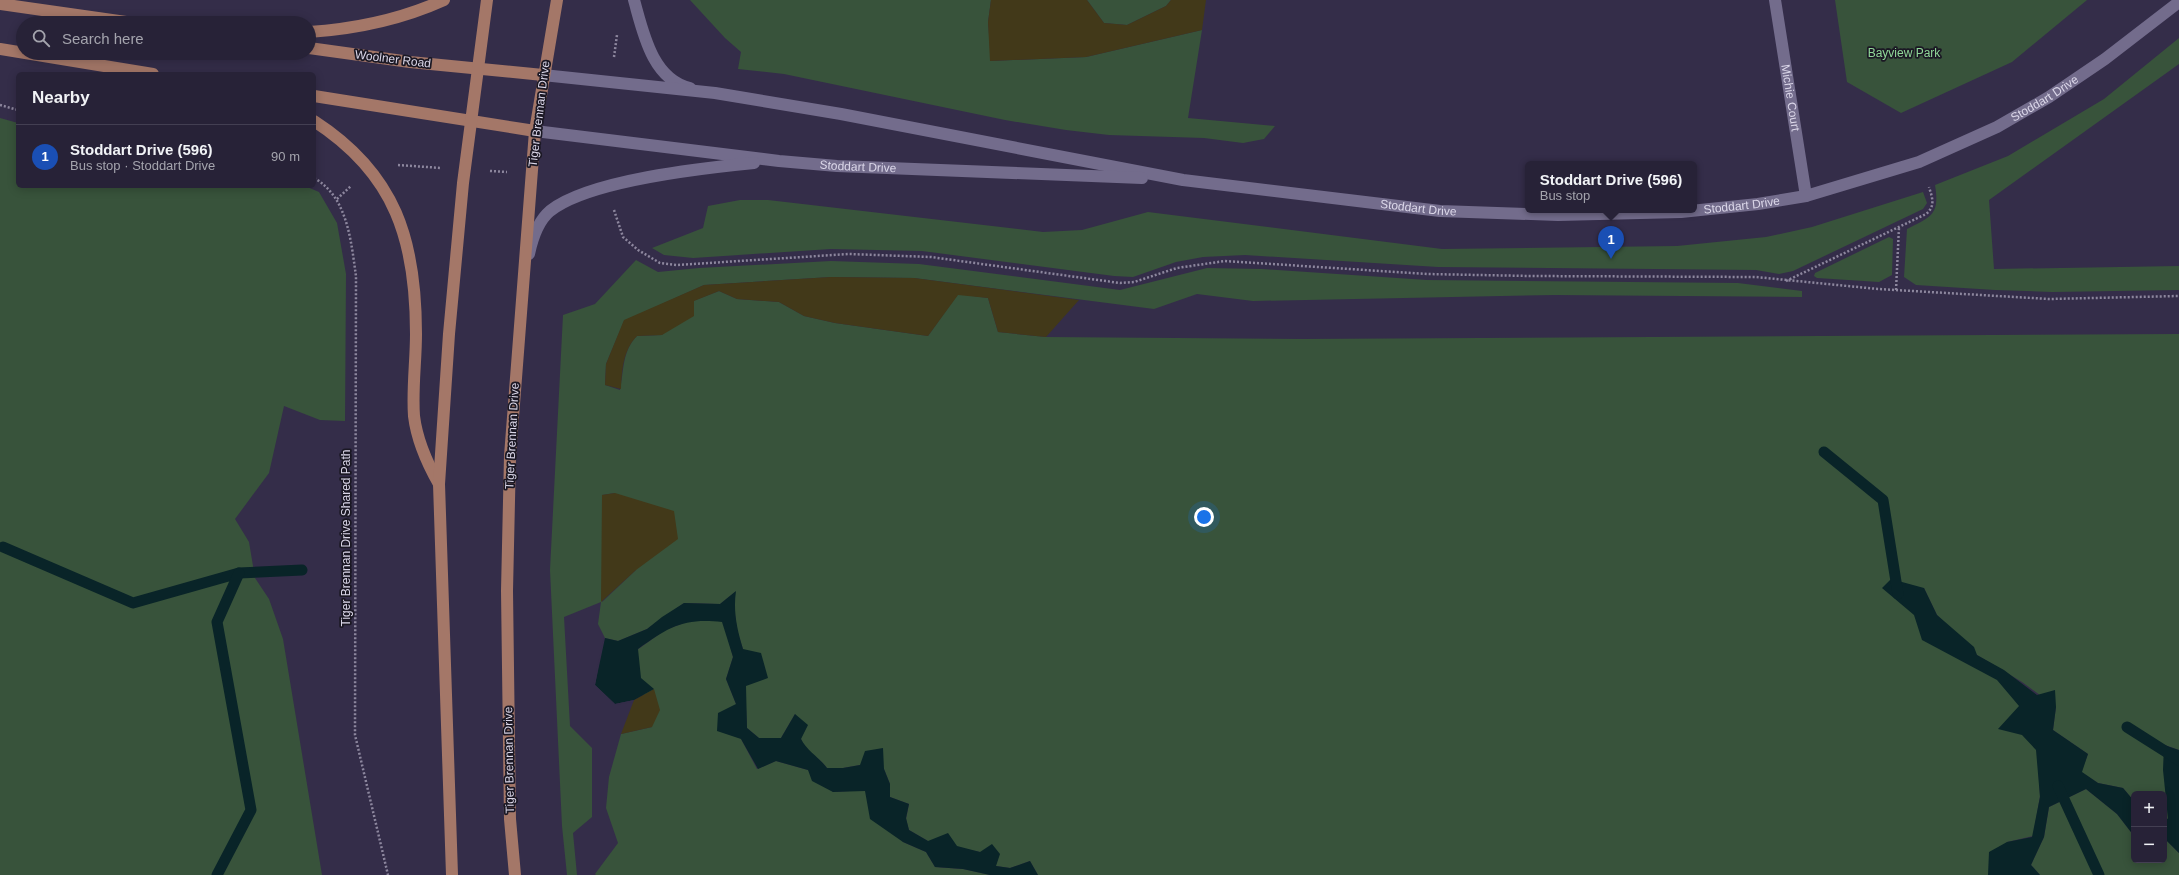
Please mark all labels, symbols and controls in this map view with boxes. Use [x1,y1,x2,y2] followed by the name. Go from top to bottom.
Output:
[16,16,316,60] search box
[30,27,52,49] icon: search
[62,30,144,47] text: Search here
[1868,46,1941,60] park label: Bayview Park
[354,47,432,71] street label: Woolner Road
[526,60,553,168] street label: Tiger Brennan Drive
[1778,63,1803,133] street label: Michie Court
[2008,72,2081,125] street label: Stoddart Drive
[32,88,90,107] text: Nearby
[70,141,213,158] text: Stoddart Drive (596)
[41,149,49,164] text: 1
[271,149,300,164] text: 90 m
[70,158,215,173] text: Bus stop · Stoddart Drive
[819,158,897,175] street label: Stoddart Drive
[1525,161,1697,213] popup
[1540,171,1682,188] text: Stoddart Drive (596)
[1540,188,1590,203] text: Bus stop
[1703,193,1781,217] street label: Stoddart Drive
[1379,197,1457,219] street label: Stoddart Drive
[1598,226,1624,259] pin: 1
[502,382,522,490] street label: Tiger Brennan Drive
[339,450,353,626] street label: Tiger Brennan Drive Shared Path
[1194,507,1214,527] your location
[501,706,517,814] street label: Tiger Brennan Drive
[2131,791,2167,863] map controls
[2131,791,2167,827] button: +
[2131,827,2167,863] button: −

